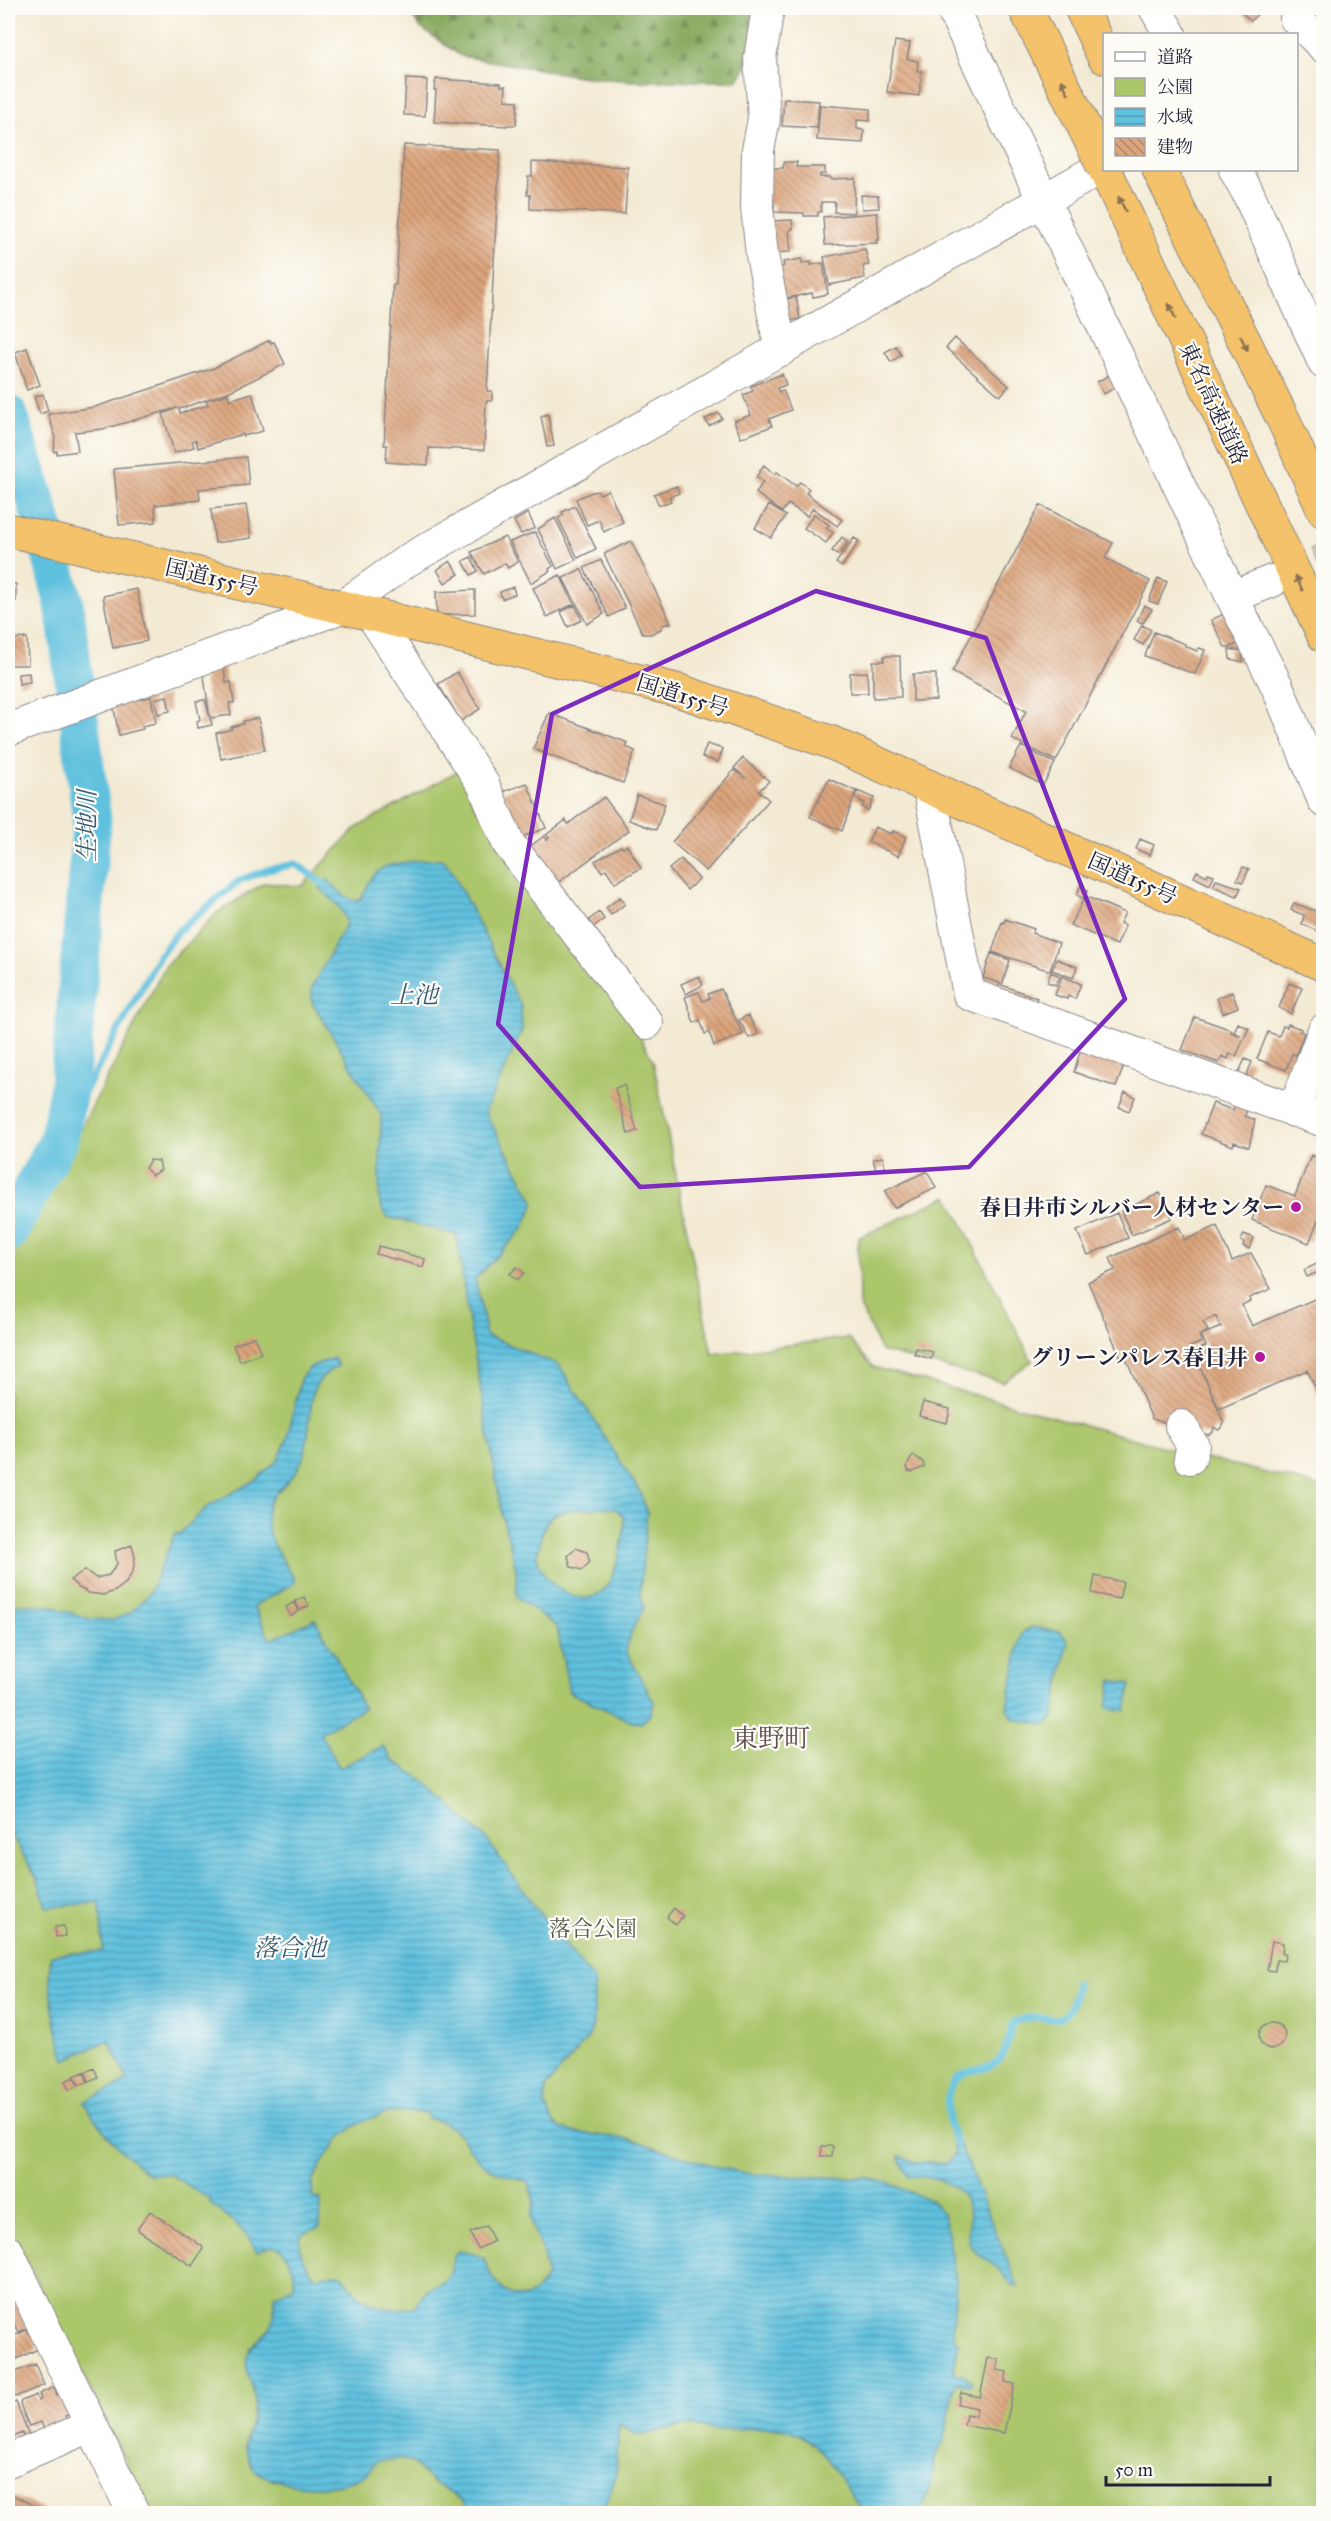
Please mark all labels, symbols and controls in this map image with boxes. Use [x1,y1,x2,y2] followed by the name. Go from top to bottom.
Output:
[1103,33,1298,171] legend
[1157,46,1193,68] text: 道路
[1157,76,1193,98] text: 公園
[1060,78,1069,95] one-way arrow
[1157,106,1193,128] text: 水域
[1157,136,1193,158] text: 建物
[1117,195,1126,212] one-way arrow
[1167,301,1177,319] one-way arrow
[1240,334,1249,351] one-way arrow
[1173,338,1254,469] street label: 東名高速道路
[163,554,261,601] street label: 国道155号
[1294,574,1303,591] one-way arrow
[633,669,732,722] street label: 国道155号
[72,787,102,862] water label: 生地川
[1084,847,1182,910] street label: 国道155号
[390,980,441,1010] water label: 上池
[979,1194,1284,1221] place label: 春日井市シルバー人材センター
[1289,1200,1303,1214] marker: 春日井市シルバー人材センター
[1031,1344,1248,1371] place label: グリーンパレス春日井
[1253,1350,1267,1364] marker: グリーンパレス春日井
[732,1722,810,1754] district label: 東野町
[549,1915,637,1942] park label: 落合公園
[254,1933,329,1963] water label: 落合池
[1106,2449,1270,2487] scale bar
[1115,2459,1153,2481] text: 50 m

